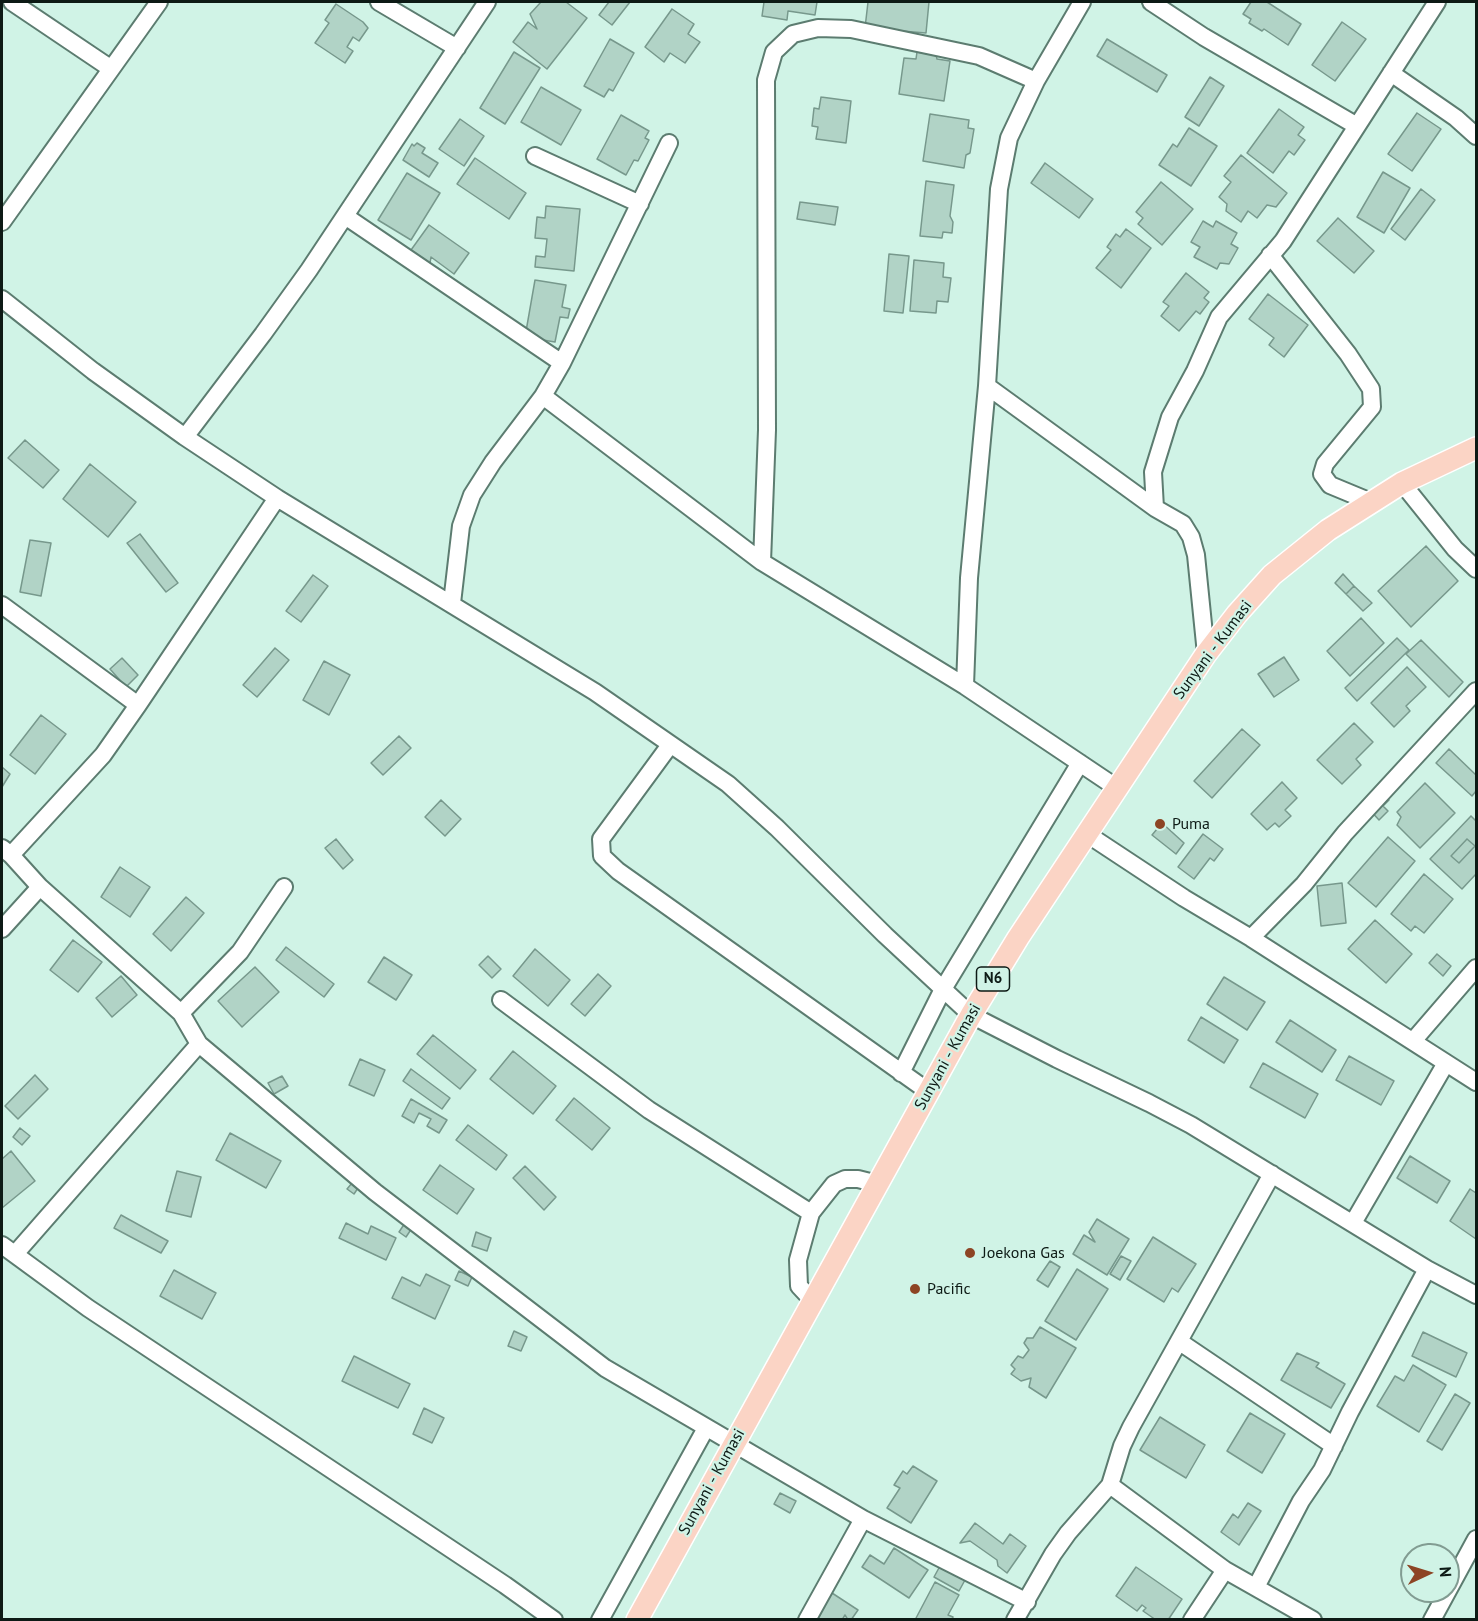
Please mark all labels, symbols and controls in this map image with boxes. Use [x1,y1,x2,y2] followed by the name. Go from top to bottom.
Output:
[1170,597,1256,703] street label: Sunyani - Kumasi
[1172,814,1210,834] place label: Puma
[1153,817,1167,831] marker: Puma
[976,967,1010,991] road number: N6
[911,1001,985,1113] street label: Sunyani - Kumasi
[982,1243,1065,1263] place label: Joekona Gas
[963,1246,977,1260] marker: Joekona Gas
[927,1279,971,1299] place label: Pacific
[908,1282,922,1296] marker: Pacific
[675,1426,749,1538] street label: Sunyani - Kumasi
[1400,1543,1460,1603] north arrow
[1436,1566,1456,1578] text: N

